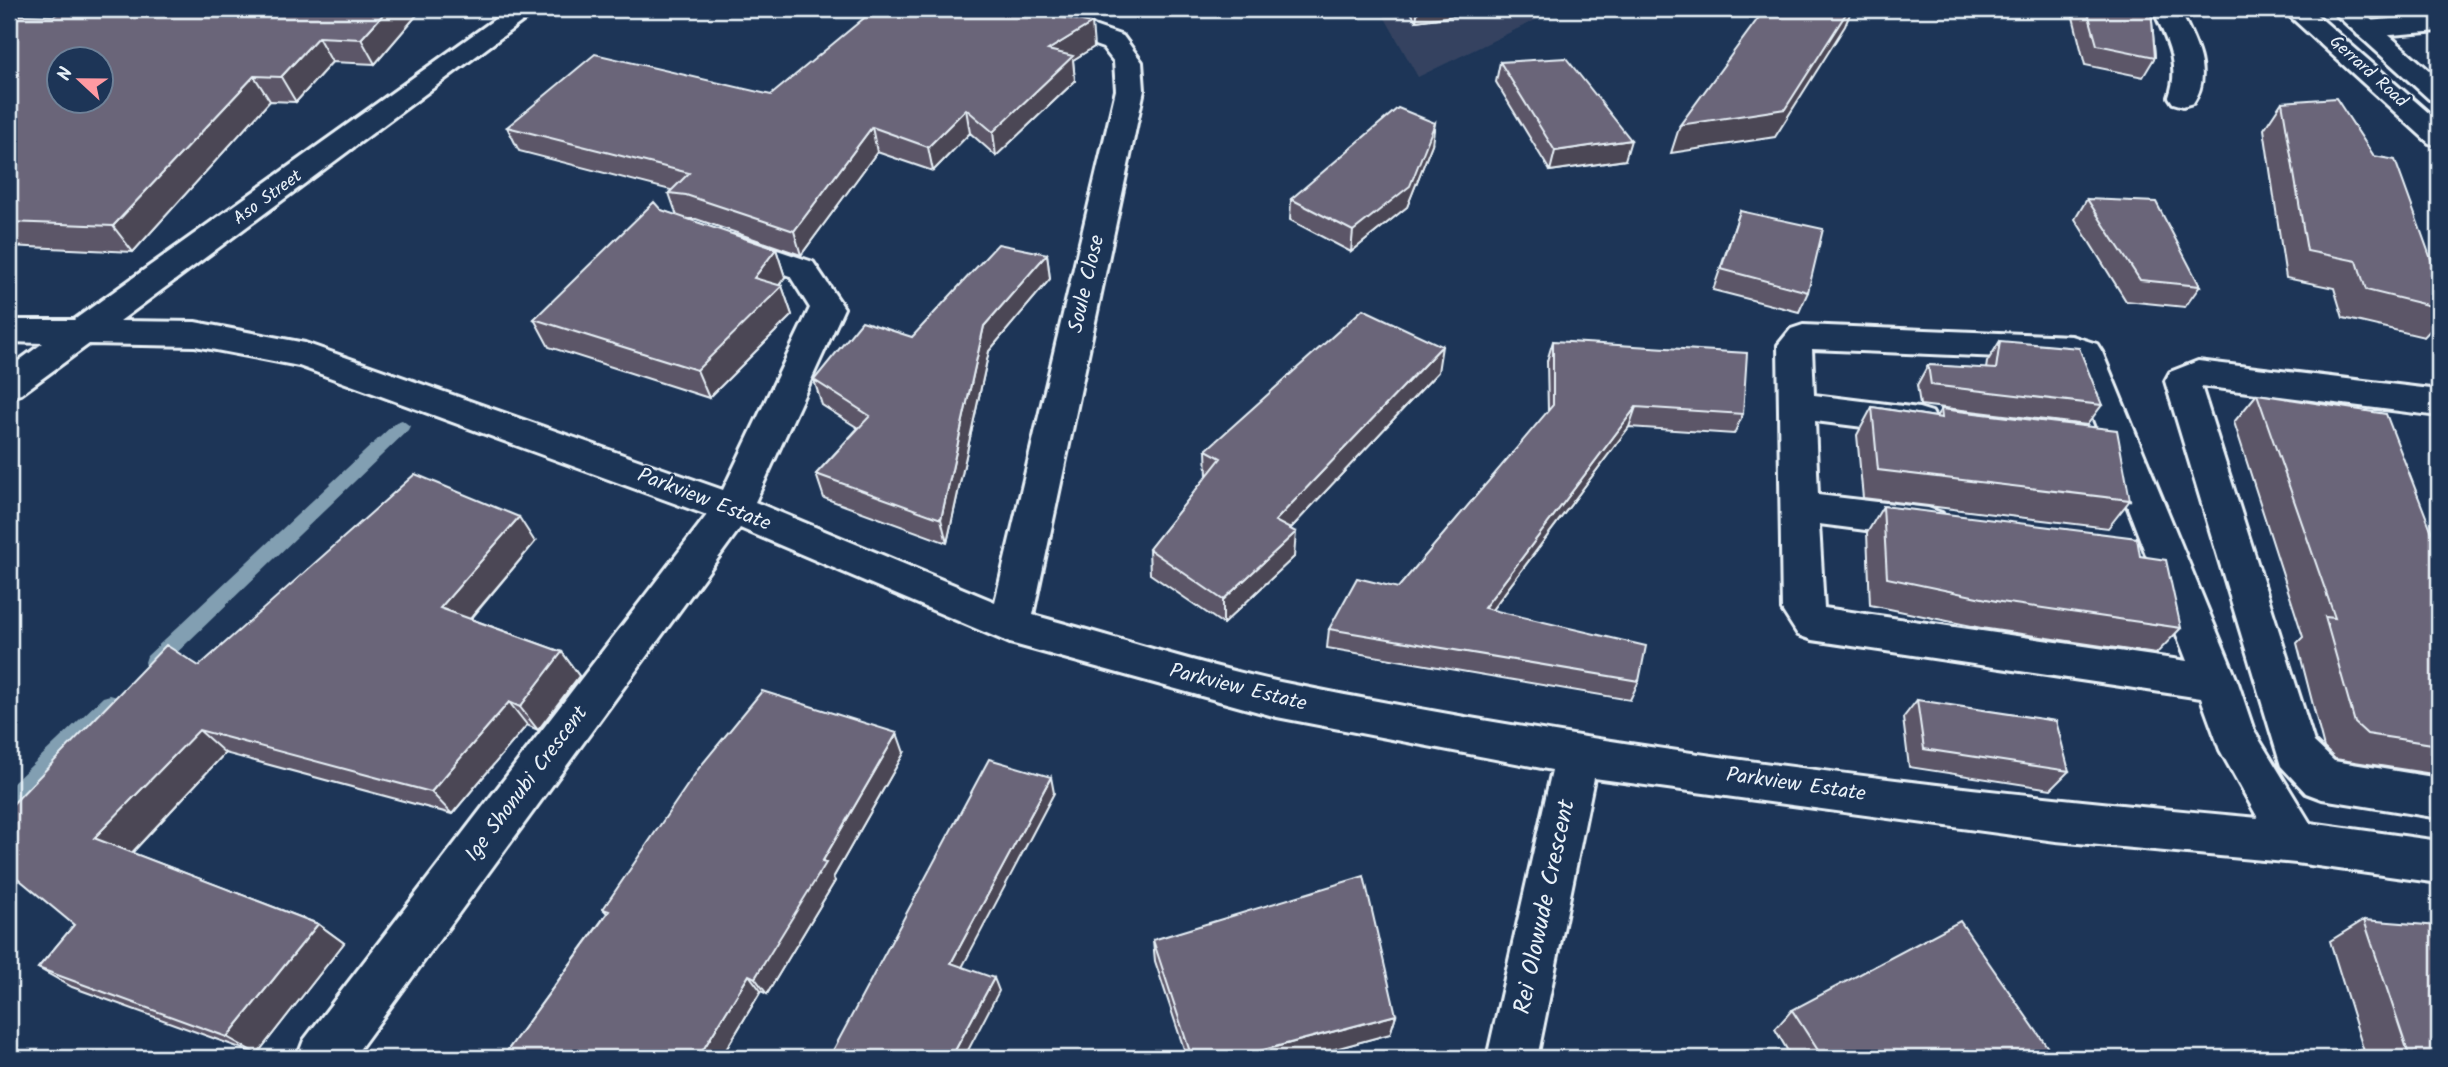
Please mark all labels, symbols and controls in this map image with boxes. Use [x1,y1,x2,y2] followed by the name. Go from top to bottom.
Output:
[2322,29,2415,116] street label: Gerrard Road
[46,46,116,116] north arrow
[50,63,82,86] text: N
[227,162,310,233] street label: Aso Street
[1060,231,1114,336] street label: Soule Close
[632,459,776,541] street label: Parkview Estate
[1166,655,1311,721] street label: Parkview Estate
[457,698,597,869] street label: Ige Shonubi Crescent
[1724,759,1869,811] street label: Parkview Estate
[1503,795,1587,1018] street label: Rei Olowude Crescent

